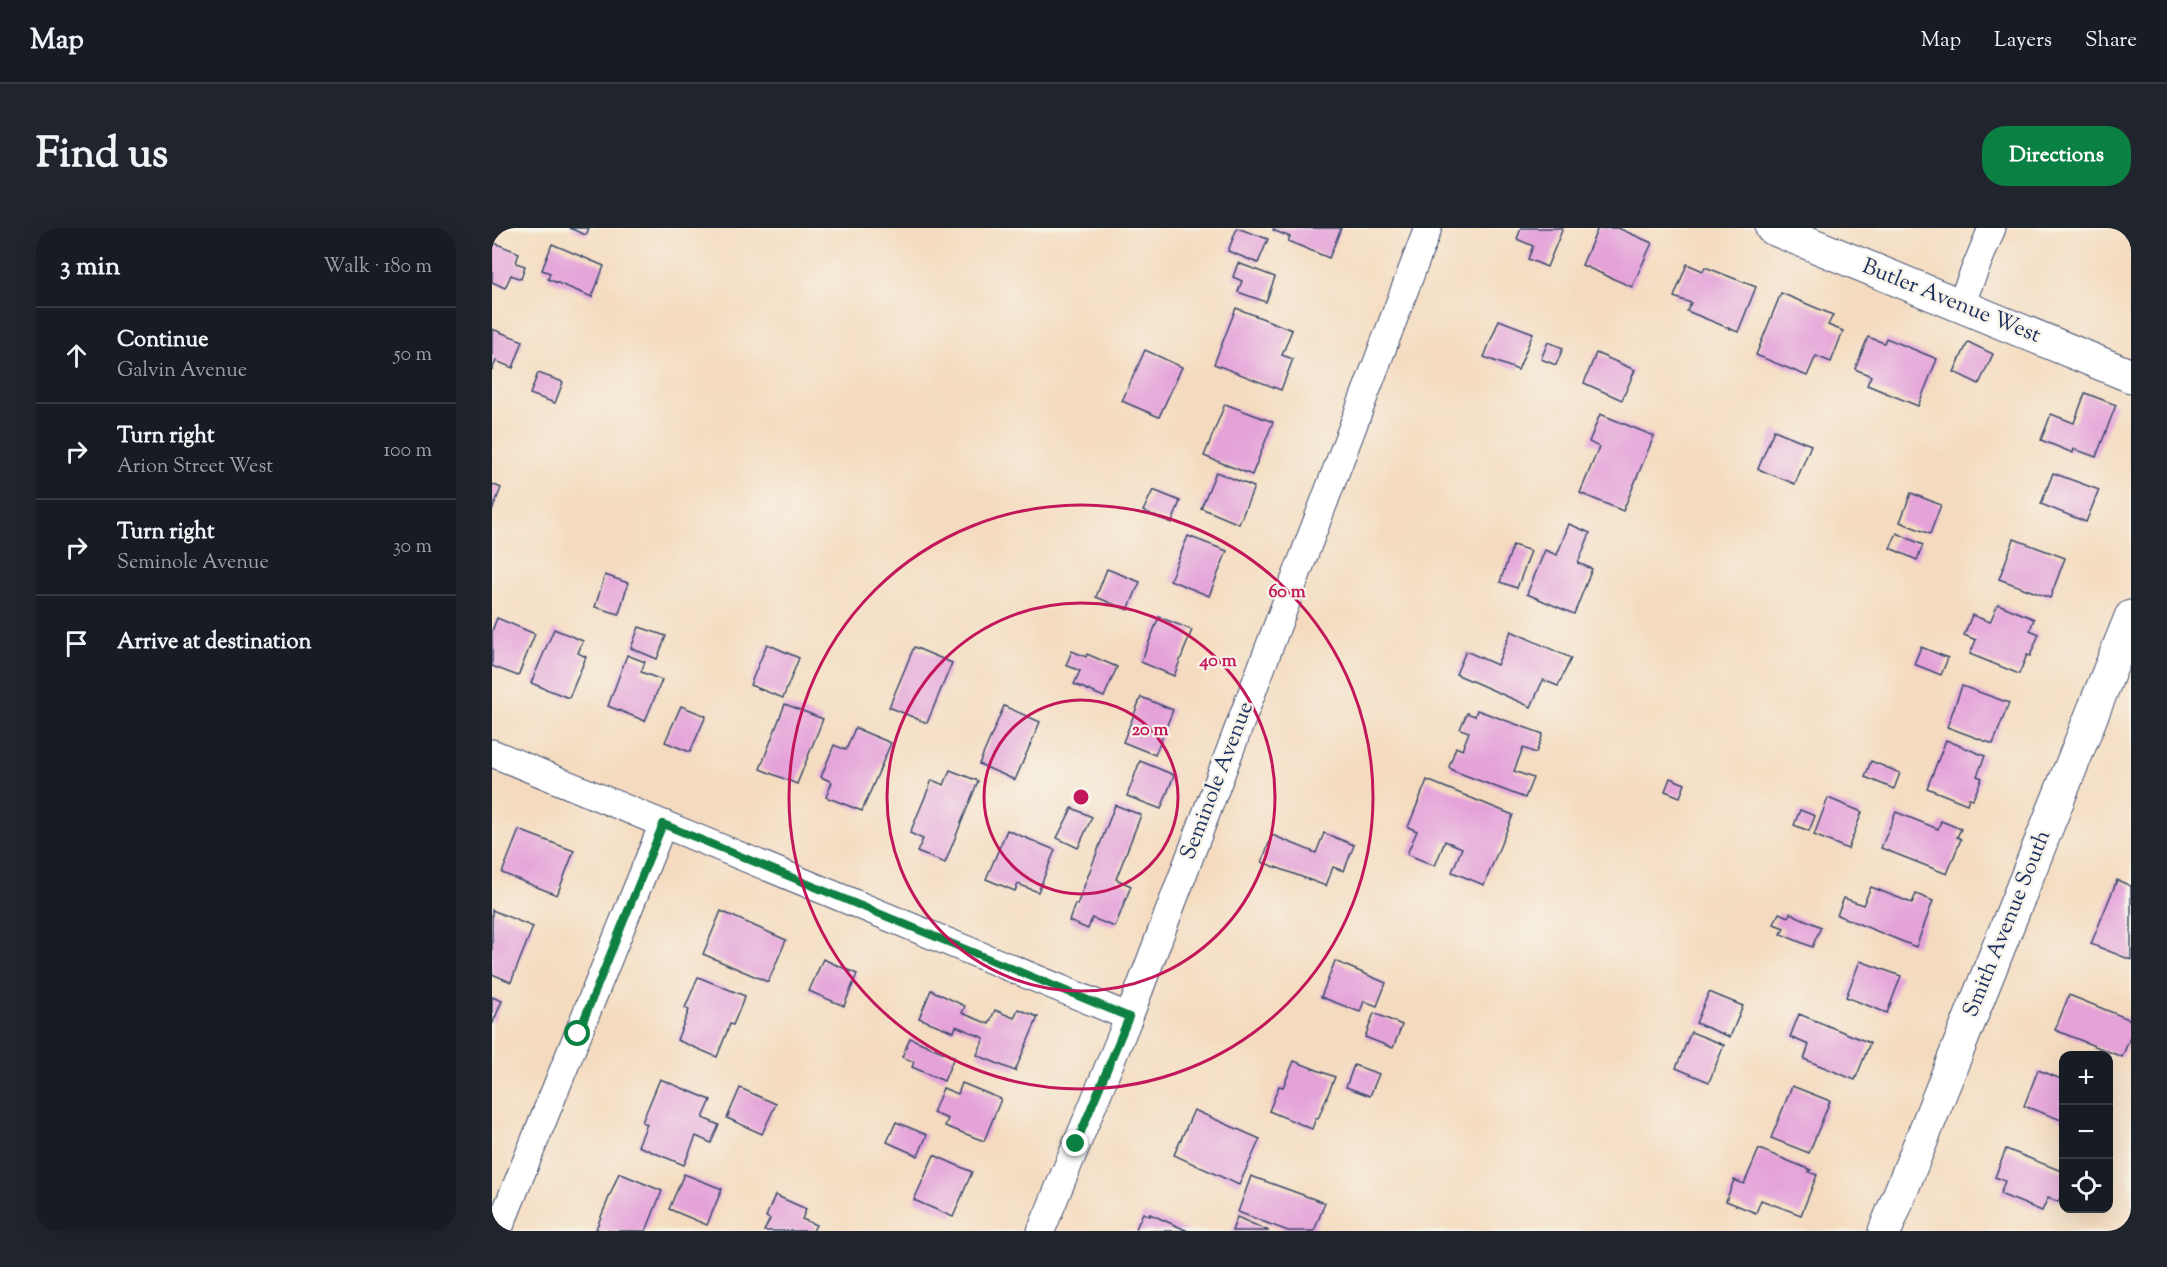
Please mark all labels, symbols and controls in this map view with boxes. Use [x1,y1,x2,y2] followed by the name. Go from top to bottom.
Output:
[30,21,84,61] text: Map
[1921,26,1961,56] text: Map
[1994,26,2052,56] text: Layers
[2085,26,2137,56] text: Share
[36,126,168,186] text: Find us
[1982,126,2131,186] button: Directions
[60,249,120,286] text: 3 min
[1857,252,2046,353] street label: Butler Avenue West
[323,253,432,282] text: Walk · 180 m
[117,325,208,357] text: Continue
[60,339,93,372] icon: ahead
[394,341,432,370] text: 50 m
[117,357,247,386] text: Galvin Avenue
[117,421,214,453] text: Turn right
[60,435,93,468] icon: right
[383,437,432,466] text: 100 m
[117,453,273,482] text: Arion Street West
[117,517,214,549] text: Turn right
[60,531,93,564] icon: right
[393,533,432,562] text: 30 m
[117,549,269,578] text: Seminole Avenue
[1268,580,1306,606] text: 60 m
[60,627,93,660] icon: arrive
[117,627,312,659] text: Arrive at destination
[1198,649,1237,675] text: 40 m
[1173,697,1263,865] street label: Seminole Avenue
[1132,718,1168,744] text: 20 m
[1071,787,1091,807] centre of rings
[1956,826,2060,1022] street label: Smith Avenue South
[564,1020,590,1046] route start
[2059,1051,2113,1213] map controls
[2059,1051,2113,1105] button: +
[2059,1105,2113,1159] button: −
[1062,1130,1088,1156] route end
[2059,1159,2113,1213] button: locate

